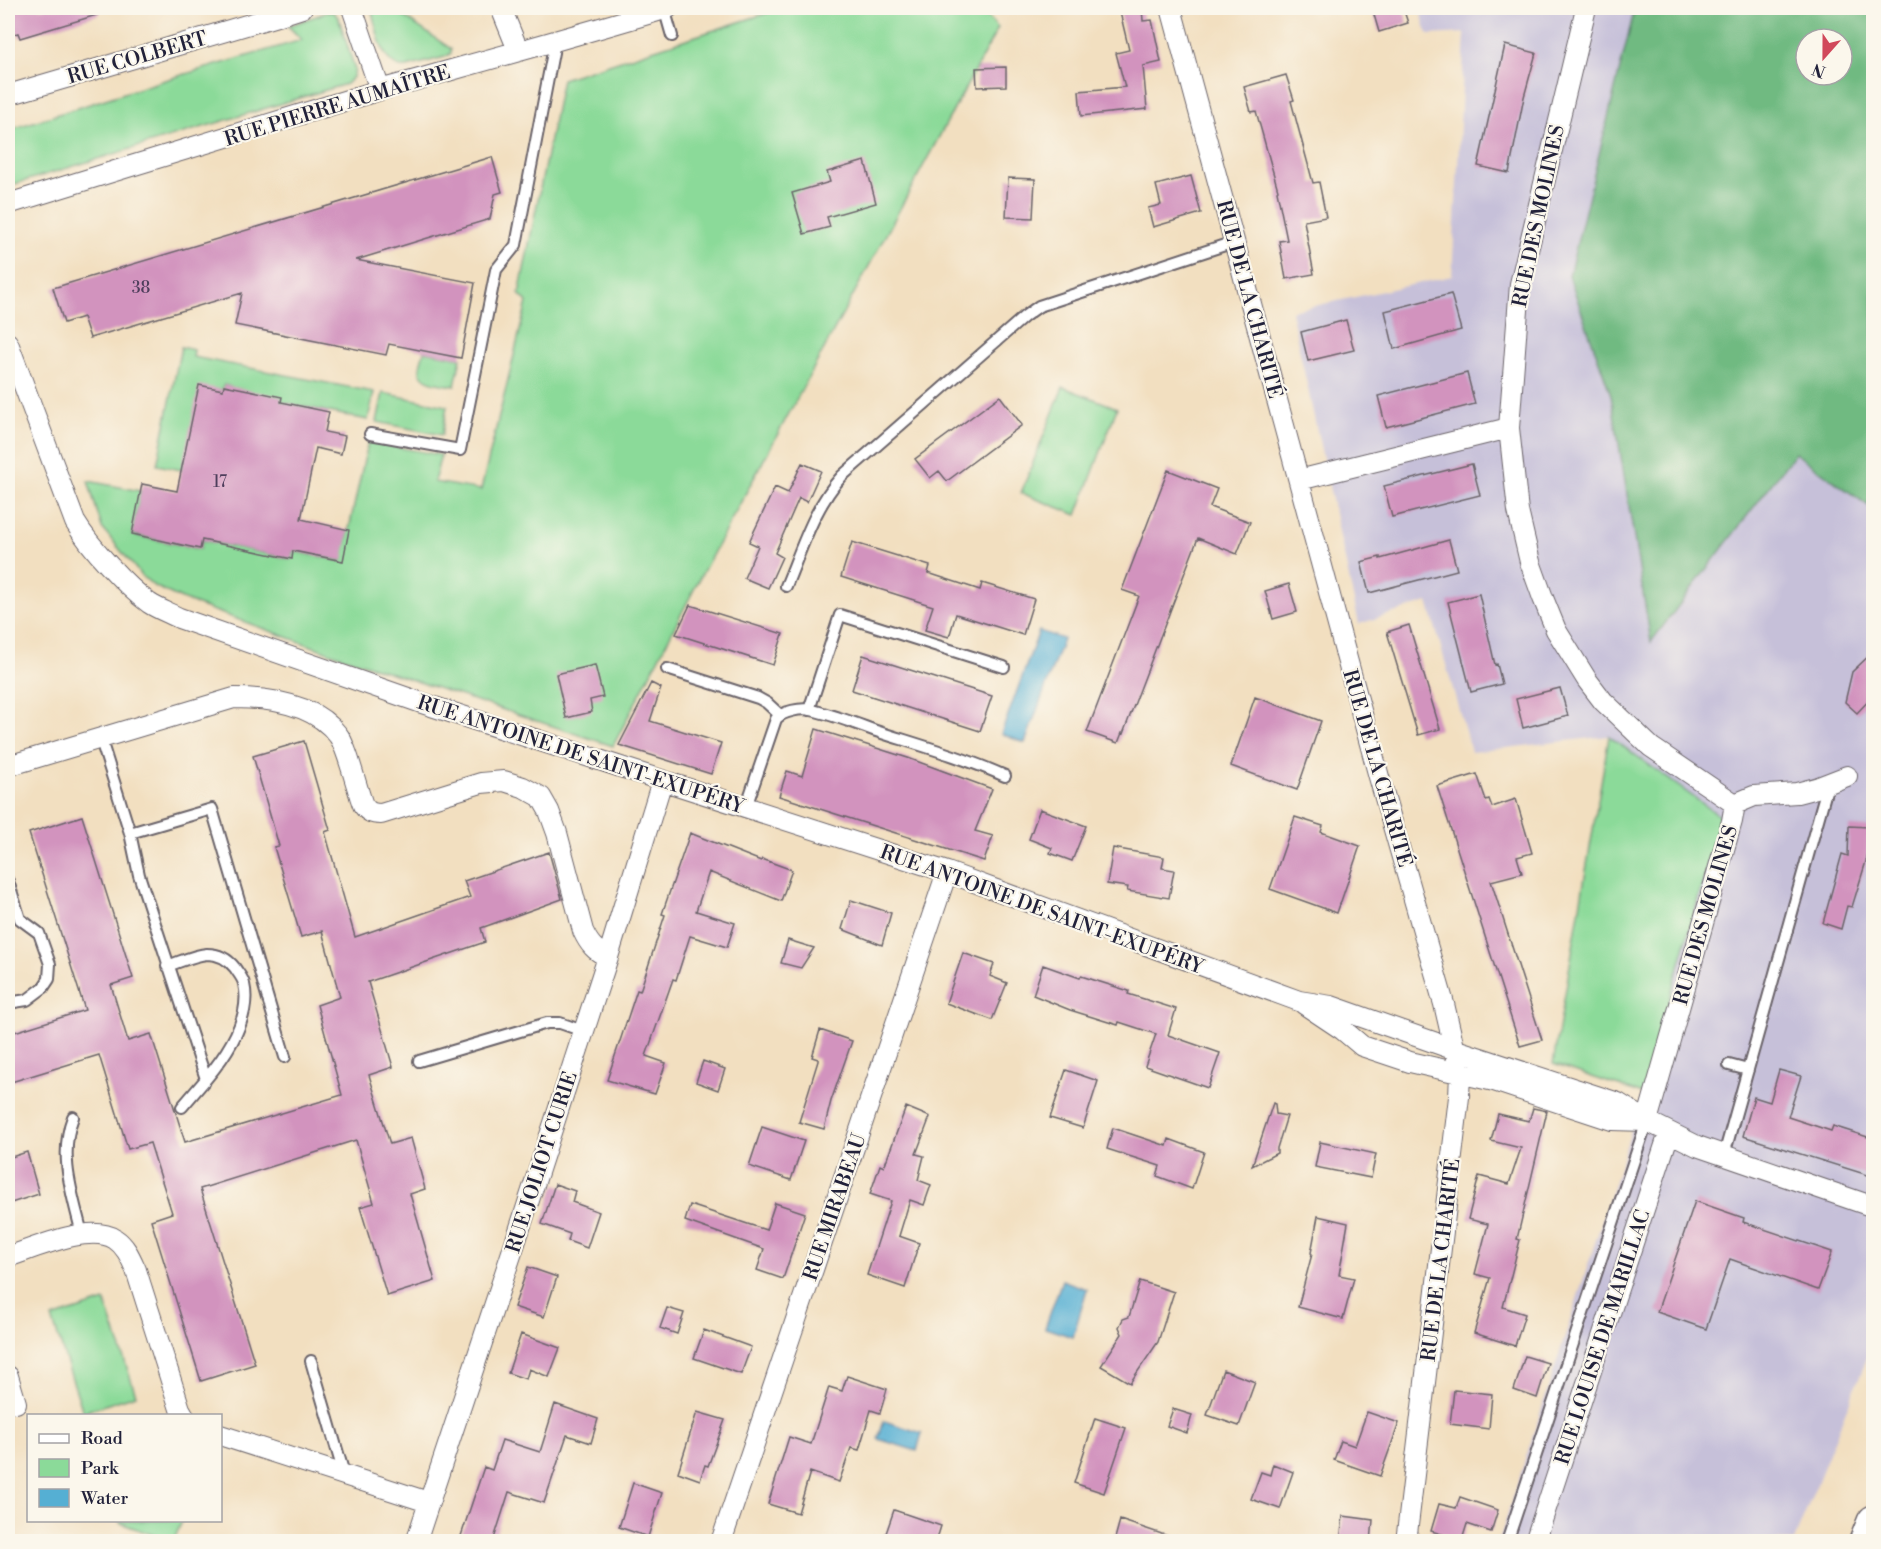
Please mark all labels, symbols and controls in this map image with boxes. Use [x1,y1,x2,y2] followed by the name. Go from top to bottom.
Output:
[65,27,210,90] street label: RUE COLBERT
[1794,27,1854,87] north arrow
[1809,58,1828,82] text: N
[221,59,453,153] street label: RUE PIERRE AUMAÎTRE
[1508,123,1571,310] street label: RUE DES MOLINES
[1210,197,1288,401] street label: RUE DE LA CHARITÉ
[132,278,151,298] house number: 38
[213,472,227,492] house number: 17
[1336,666,1418,870] street label: RUE DE LA CHARITÉ
[414,690,748,820] street label: RUE ANTOINE DE SAINT-EXUPÉRY
[1669,823,1744,1008] street label: RUE DES MOLINES
[876,839,1208,981] street label: RUE ANTOINE DE SAINT-EXUPÉRY
[501,1069,584,1256] street label: RUE JOLIOT CURIE
[799,1130,872,1284] street label: RUE MIRABEAU
[1416,1157,1466,1363] street label: RUE DE LA CHARITÉ
[1550,1207,1656,1468] street label: RUE LOUISE DE MARILLAC
[27,1414,222,1522] legend
[81,1427,124,1450] text: Road
[81,1457,120,1480] text: Park
[80,1487,129,1510] text: Water

